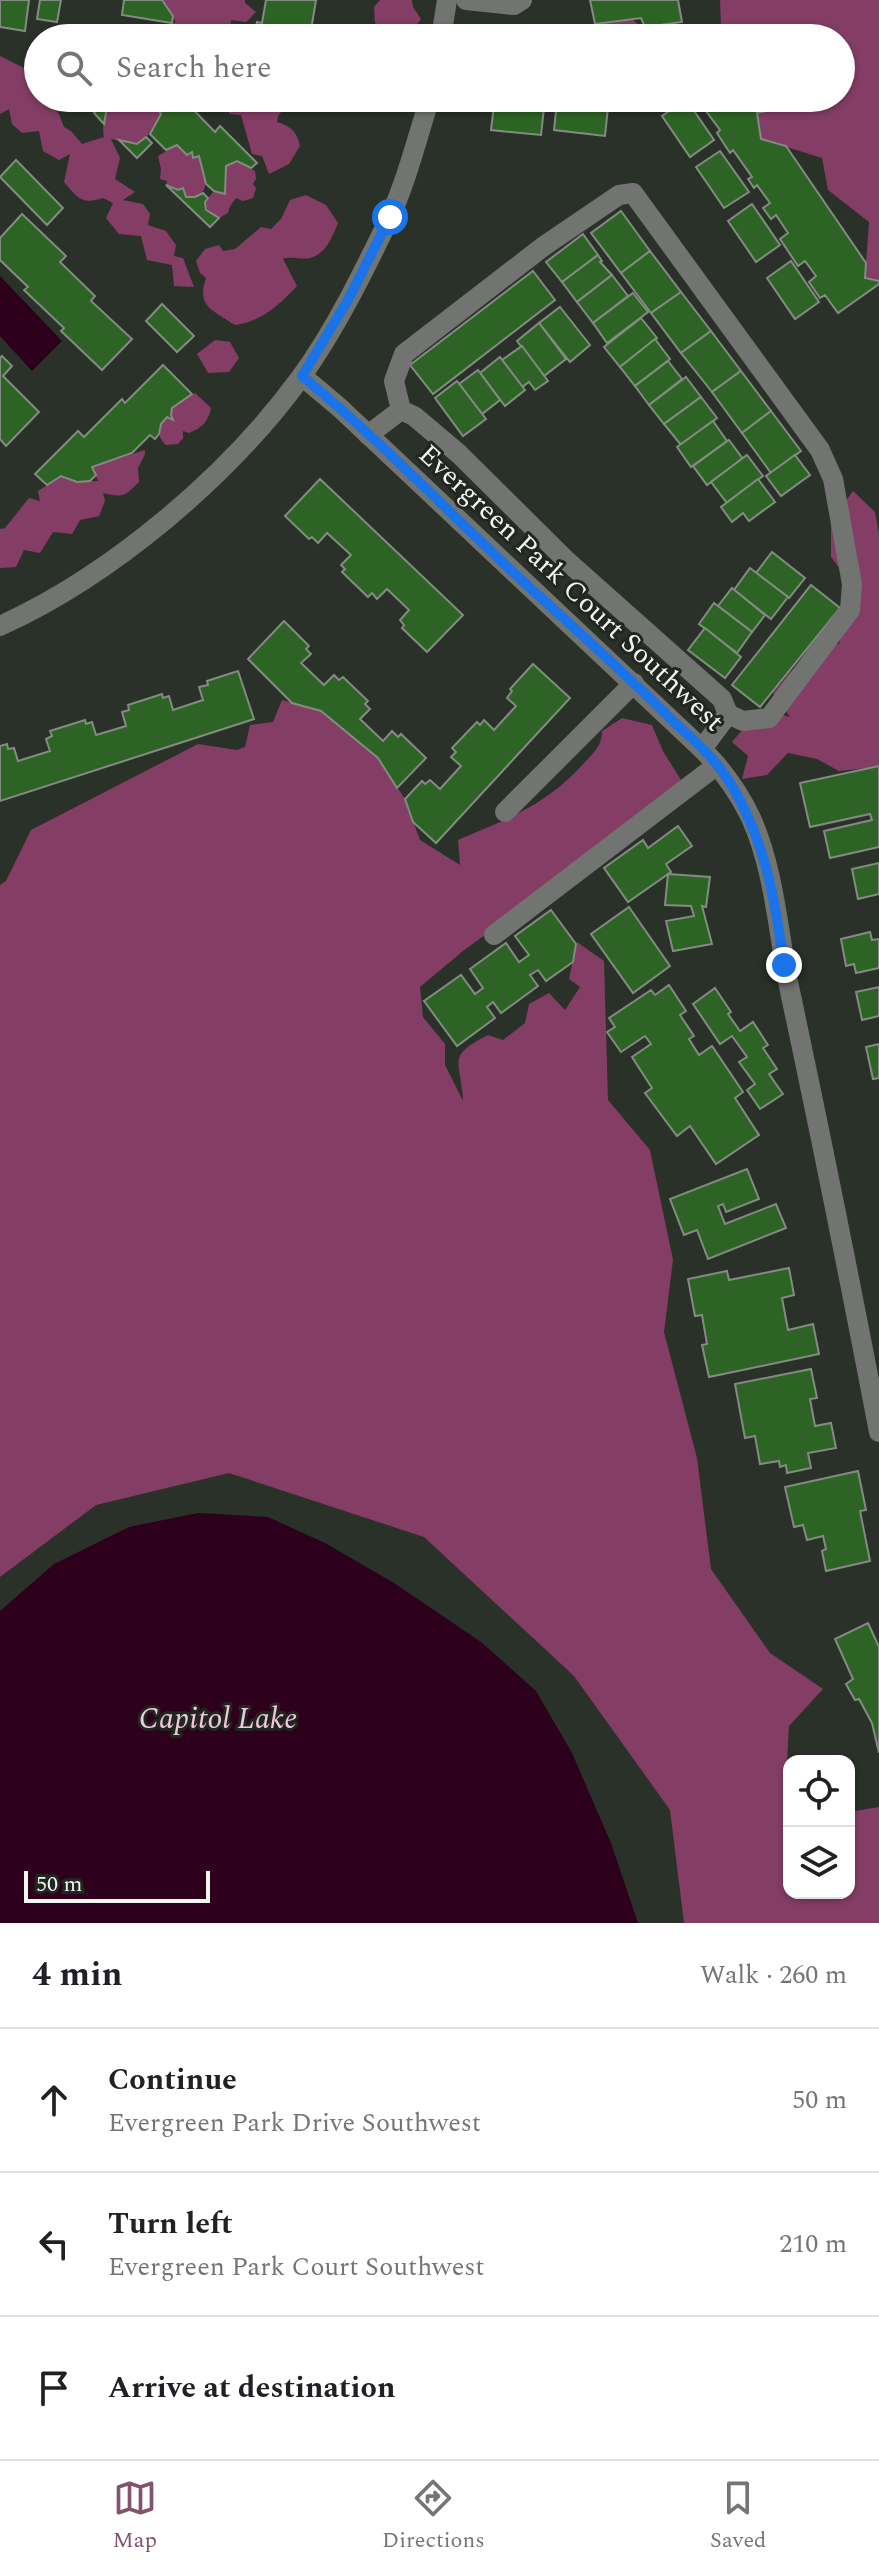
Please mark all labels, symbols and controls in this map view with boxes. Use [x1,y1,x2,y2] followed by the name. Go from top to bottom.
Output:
[24,24,855,112] search box
[116,45,272,91] text: Search here
[52,46,96,90] icon: search
[372,199,408,235] route start
[408,434,734,742] street label: Evergreen Park Court Southwest
[766,947,802,983] route end
[139,1696,297,1742] water label: Capitol Lake
[783,1755,855,1899] map controls
[783,1755,855,1827] button: locate
[783,1827,855,1899] button: layers
[24,1867,210,1903] scale bar
[36,1868,82,1901] text: 50 m
[32,1949,122,2001] text: 4 min
[700,1955,847,1995] text: Walk · 260 m
[108,2057,237,2103] text: Continue
[32,2078,76,2122] icon: ahead
[792,2080,847,2120] text: 50 m
[108,2103,481,2143] text: Evergreen Park Drive Southwest
[108,2201,233,2247] text: Turn left
[32,2222,76,2266] icon: left
[779,2224,847,2264] text: 210 m
[108,2247,484,2287] text: Evergreen Park Court Southwest
[108,2365,395,2411] text: Arrive at destination
[32,2366,76,2410] icon: arrive
[113,2476,157,2557] tab: Map
[382,2476,485,2557] tab: Directions
[710,2476,766,2557] tab: Saved

